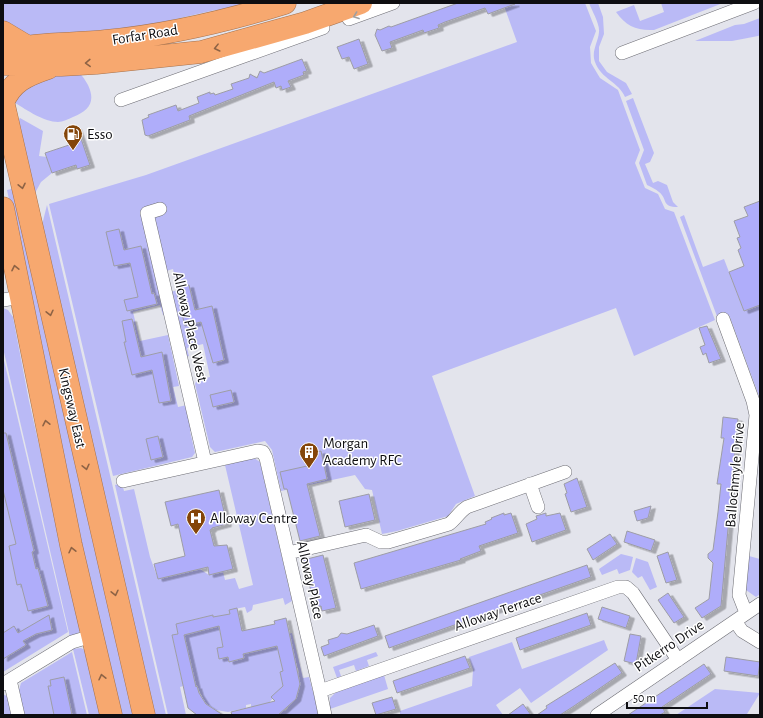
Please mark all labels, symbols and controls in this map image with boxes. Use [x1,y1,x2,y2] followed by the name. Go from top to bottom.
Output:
[353,12,360,20] one-way arrow
[111,22,179,48] street label: Forfar Road
[214,43,221,52] one-way arrow
[85,59,91,67] one-way arrow
[62,123,84,151] fuel station icon: Esso
[87,127,113,142] place label: Esso
[17,183,25,189] one-way arrow
[12,265,20,271] one-way arrow
[170,271,210,384] street label: Alloway Place West
[46,310,54,316] one-way arrow
[55,366,89,450] street label: Kingsway East
[42,420,50,426] one-way arrow
[723,422,747,528] street label: Ballochmyle Drive
[323,436,402,468] place label: Morgan Academy RFC
[298,441,320,469] building icon: Morgan Academy RFC
[81,463,90,470] one-way arrow
[185,507,207,535] hospital icon: Alloway Centre
[210,511,297,526] place label: Alloway Centre
[294,539,326,621] street label: Alloway Place
[69,547,77,554] one-way arrow
[111,590,119,596] one-way arrow
[452,590,544,634] street label: Alloway Terrace
[631,617,707,675] street label: Pitkerro Drive
[98,674,106,680] one-way arrow
[627,684,707,710] scale bar
[633,692,656,704] text: 50 m

